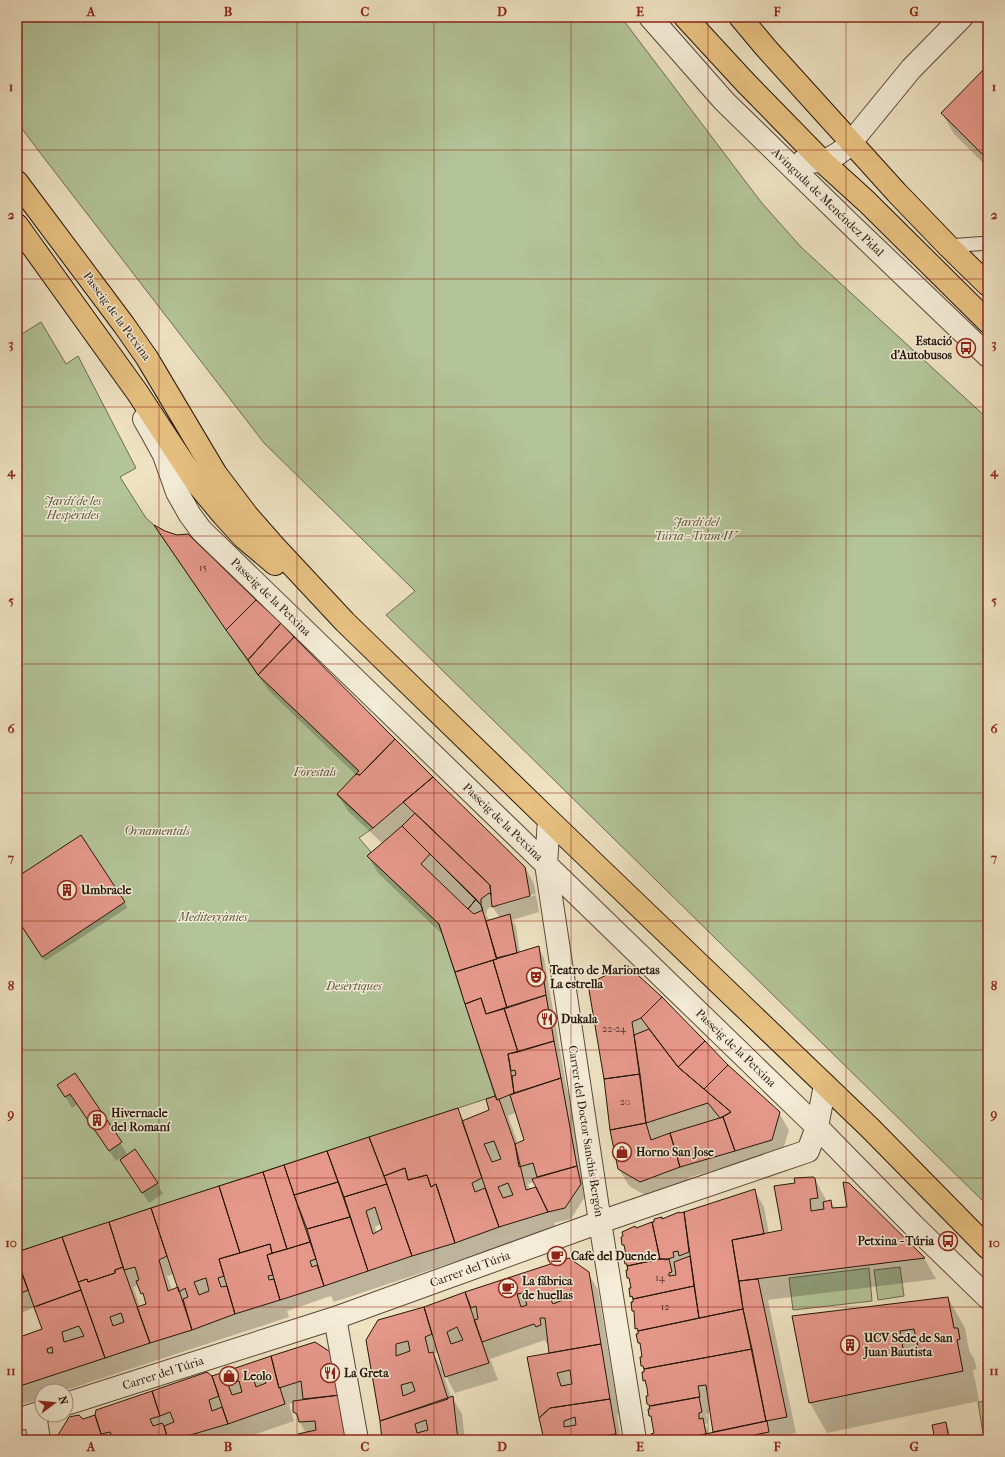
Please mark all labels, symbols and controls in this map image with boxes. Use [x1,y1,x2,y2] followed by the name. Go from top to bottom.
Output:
[86,4,96,19] text: A
[224,4,233,19] text: B
[361,4,370,19] text: C
[497,4,507,19] text: D
[636,4,644,19] text: E
[773,4,781,19] text: F
[909,4,919,19] text: G
[9,79,14,94] text: 1
[992,79,997,94] text: 1
[768,144,887,260] street label: Avinguda de Menéndez Pidal
[8,207,15,222] text: 2
[991,207,998,222] text: 2
[80,269,154,363] street label: Passeig de la Petxina
[891,334,953,362] place label: Estació d'Autobusos
[8,336,14,352] text: 3
[991,336,997,352] text: 3
[955,337,977,359] bus stop icon: Estació d'Autobusos
[6,464,16,480] text: 4
[989,464,999,480] text: 4
[45,494,102,522] park label: Jardí de les Hespèrides
[654,515,740,543] park label: Jardí del Túria - Tram IV
[228,555,314,639] street label: Passeig de la Petxina
[199,562,207,574] house number: 15
[8,593,14,608] text: 5
[991,593,997,608] text: 5
[7,721,15,736] text: 6
[990,721,998,736] text: 6
[293,765,337,779] park label: Forestals
[460,780,546,864] street label: Passeig de la Petxina
[124,824,190,838] park label: Ornamentals
[7,850,15,865] text: 7
[990,850,998,865] text: 7
[56,879,78,901] building icon: Umbracle
[80,883,132,897] place label: Umbracle
[178,910,248,924] park label: Mediterrànies
[549,963,660,991] place label: Teatro de Marionetas La estrella
[525,966,547,988] theatre icon: Teatro de Marionetas La estrella
[8,978,15,993] text: 8
[991,978,998,993] text: 8
[325,979,382,993] park label: Desèrtiques
[693,1006,779,1090] street label: Passeig de la Petxina
[536,1008,558,1030] restaurant icon: Dukala
[561,1012,598,1026] place label: Dukala
[602,1023,627,1035] house number: 22-24
[566,1044,606,1218] street label: Carrer del Doctor Sanchis Bergón
[620,1096,630,1108] house number: 20
[7,1106,15,1122] text: 9
[111,1106,170,1134] place label: Hivernacle del Romaní
[990,1106,998,1122] text: 9
[86,1109,108,1131] building icon: Hivernacle del Romaní
[611,1141,633,1163] shop icon: Horno San Jose
[636,1145,714,1160] place label: Horno San Jose
[937,1230,959,1252] bus stop icon: Petxina - Túria
[857,1234,934,1248] place label: Petxina - Túria
[5,1235,17,1250] text: 10
[988,1235,1000,1250] text: 10
[546,1245,568,1267] cafe icon: Cafe del Duende
[428,1248,513,1290] street label: Carrer del Túria
[571,1249,657,1263] place label: Cafe del Duende
[655,1272,666,1284] house number: 14
[522,1274,573,1302] place label: La fábrica de huellas
[497,1277,519,1299] cafe icon: La fábrica de huellas
[661,1301,669,1313] house number: 12
[862,1331,954,1360] place label: UCV Sede de San Juan Bautista
[839,1334,861,1356] building icon: UCV Sede de San Juan Bautista
[121,1353,206,1393] street label: Carrer del Túria
[319,1362,341,1384] restaurant icon: La Greta
[6,1363,16,1378] text: 11
[989,1363,999,1378] text: 11
[218,1365,240,1387] shop icon: Leolo
[344,1366,389,1380] place label: La Greta
[243,1369,272,1383] place label: Leolo
[34,1383,74,1423] north arrow
[56,1395,71,1407] text: N
[86,1439,96,1454] text: A
[224,1439,233,1454] text: B
[361,1439,370,1454] text: C
[497,1439,507,1454] text: D
[636,1439,644,1454] text: E
[773,1439,781,1454] text: F
[909,1439,919,1454] text: G

